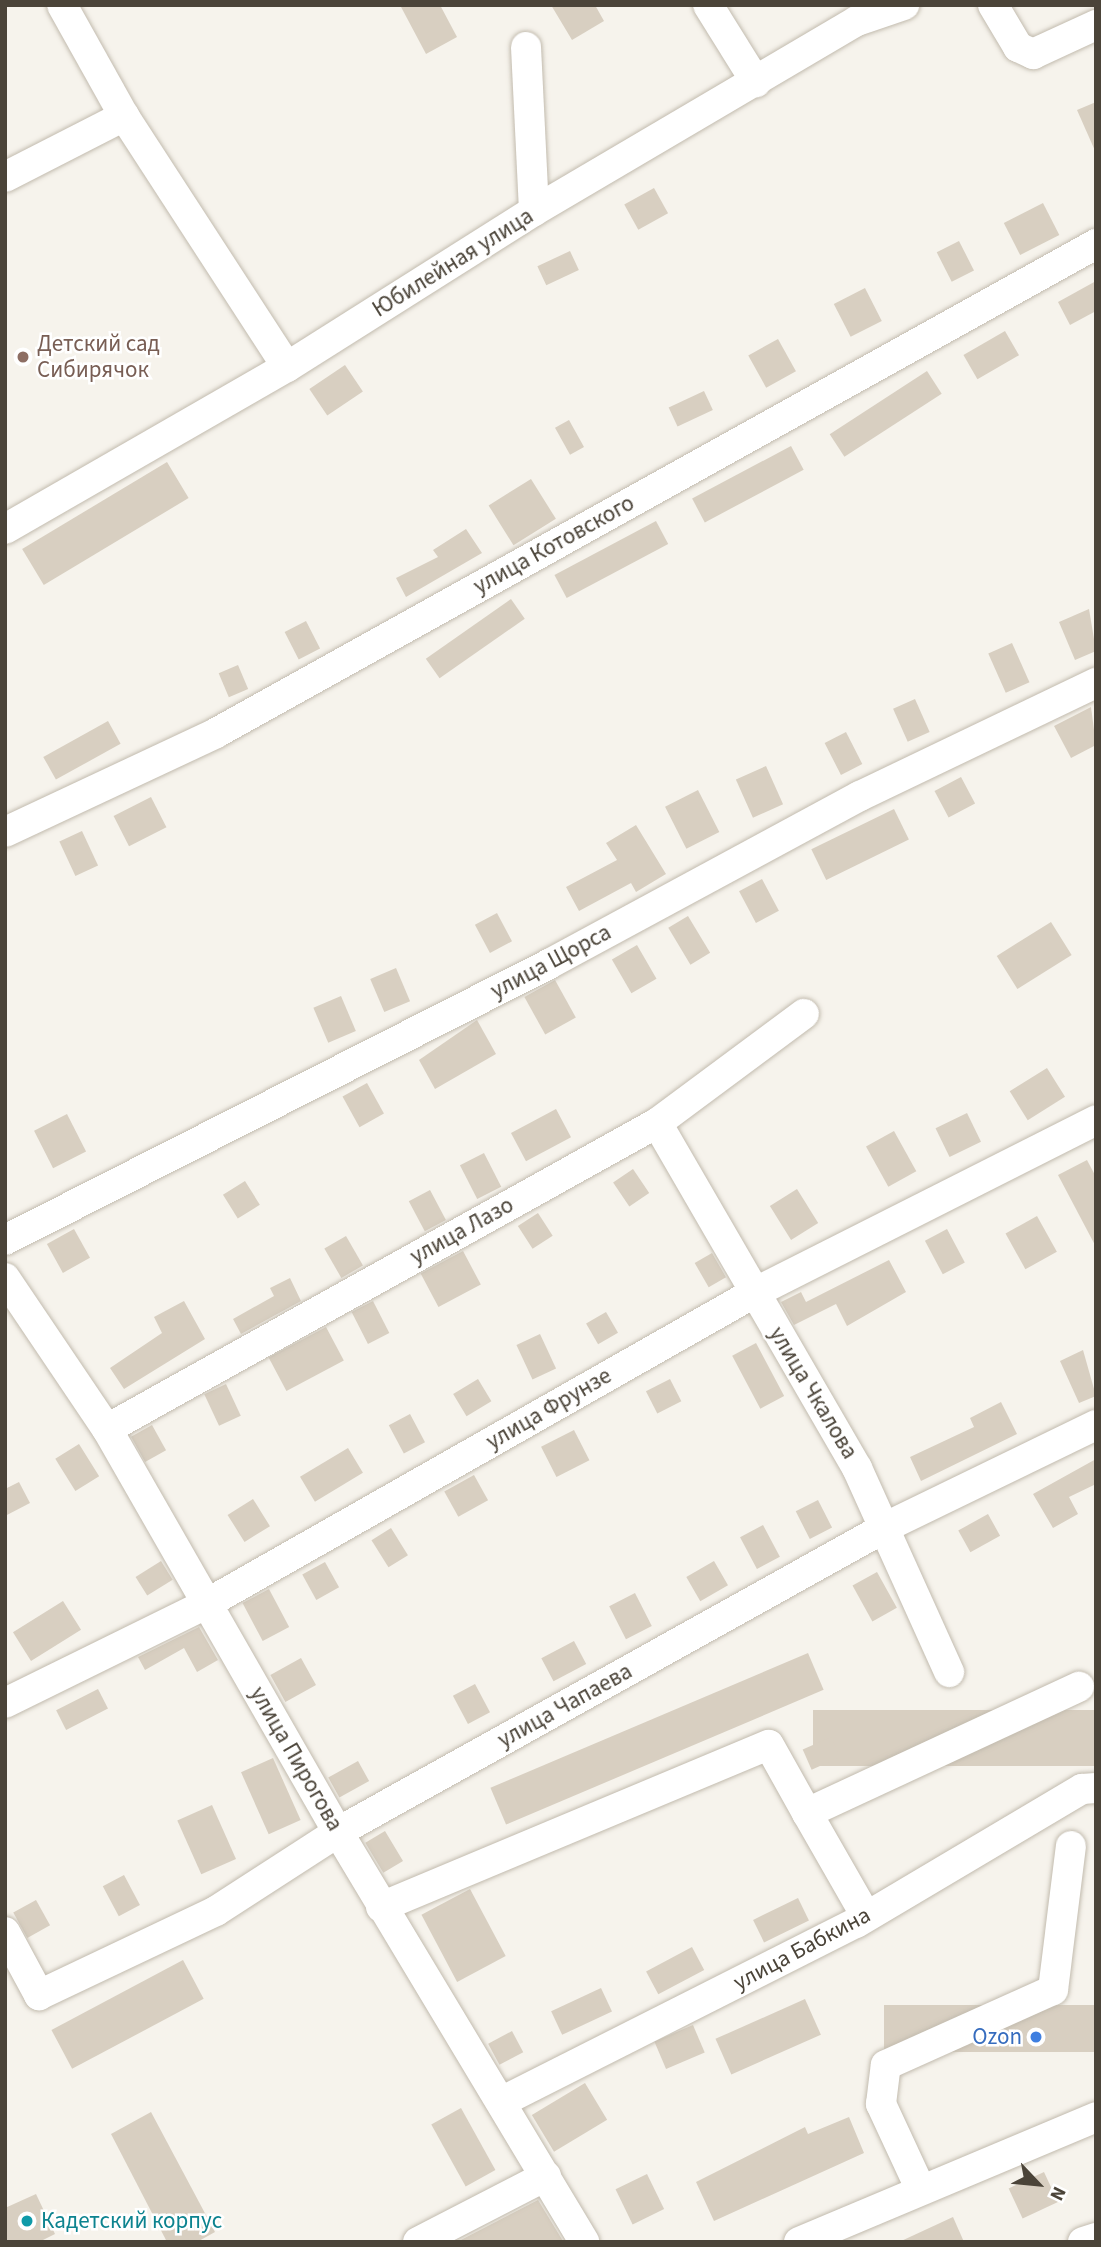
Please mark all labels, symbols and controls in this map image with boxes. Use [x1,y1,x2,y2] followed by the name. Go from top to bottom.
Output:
[368,202,538,324] street label: Юбилейная улица
[37,330,160,384] place label: Детский сад Сибирячок
[15,349,31,365] marker: Детский сад Сибирячок
[469,489,639,601] street label: улица Котовского
[486,919,616,1005] street label: улица Щорса
[405,1191,519,1271] street label: улица Лазо
[763,1322,863,1464] street label: улица Чкалова
[481,1362,617,1456] street label: улица Фрунзе
[493,1658,637,1754] street label: улица Чапаева
[244,1682,348,1836] street label: улица Пирогова
[729,1901,875,1997] street label: улица Бабкина
[972,2023,1022,2051] place label: Ozon
[1028,2029,1044,2045] marker: Ozon
[1003,2149,1073,2219] north arrow
[1042,2182,1072,2205] text: N
[41,2207,222,2235] place label: Кадетский корпус
[19,2213,35,2229] marker: Кадетский корпус

